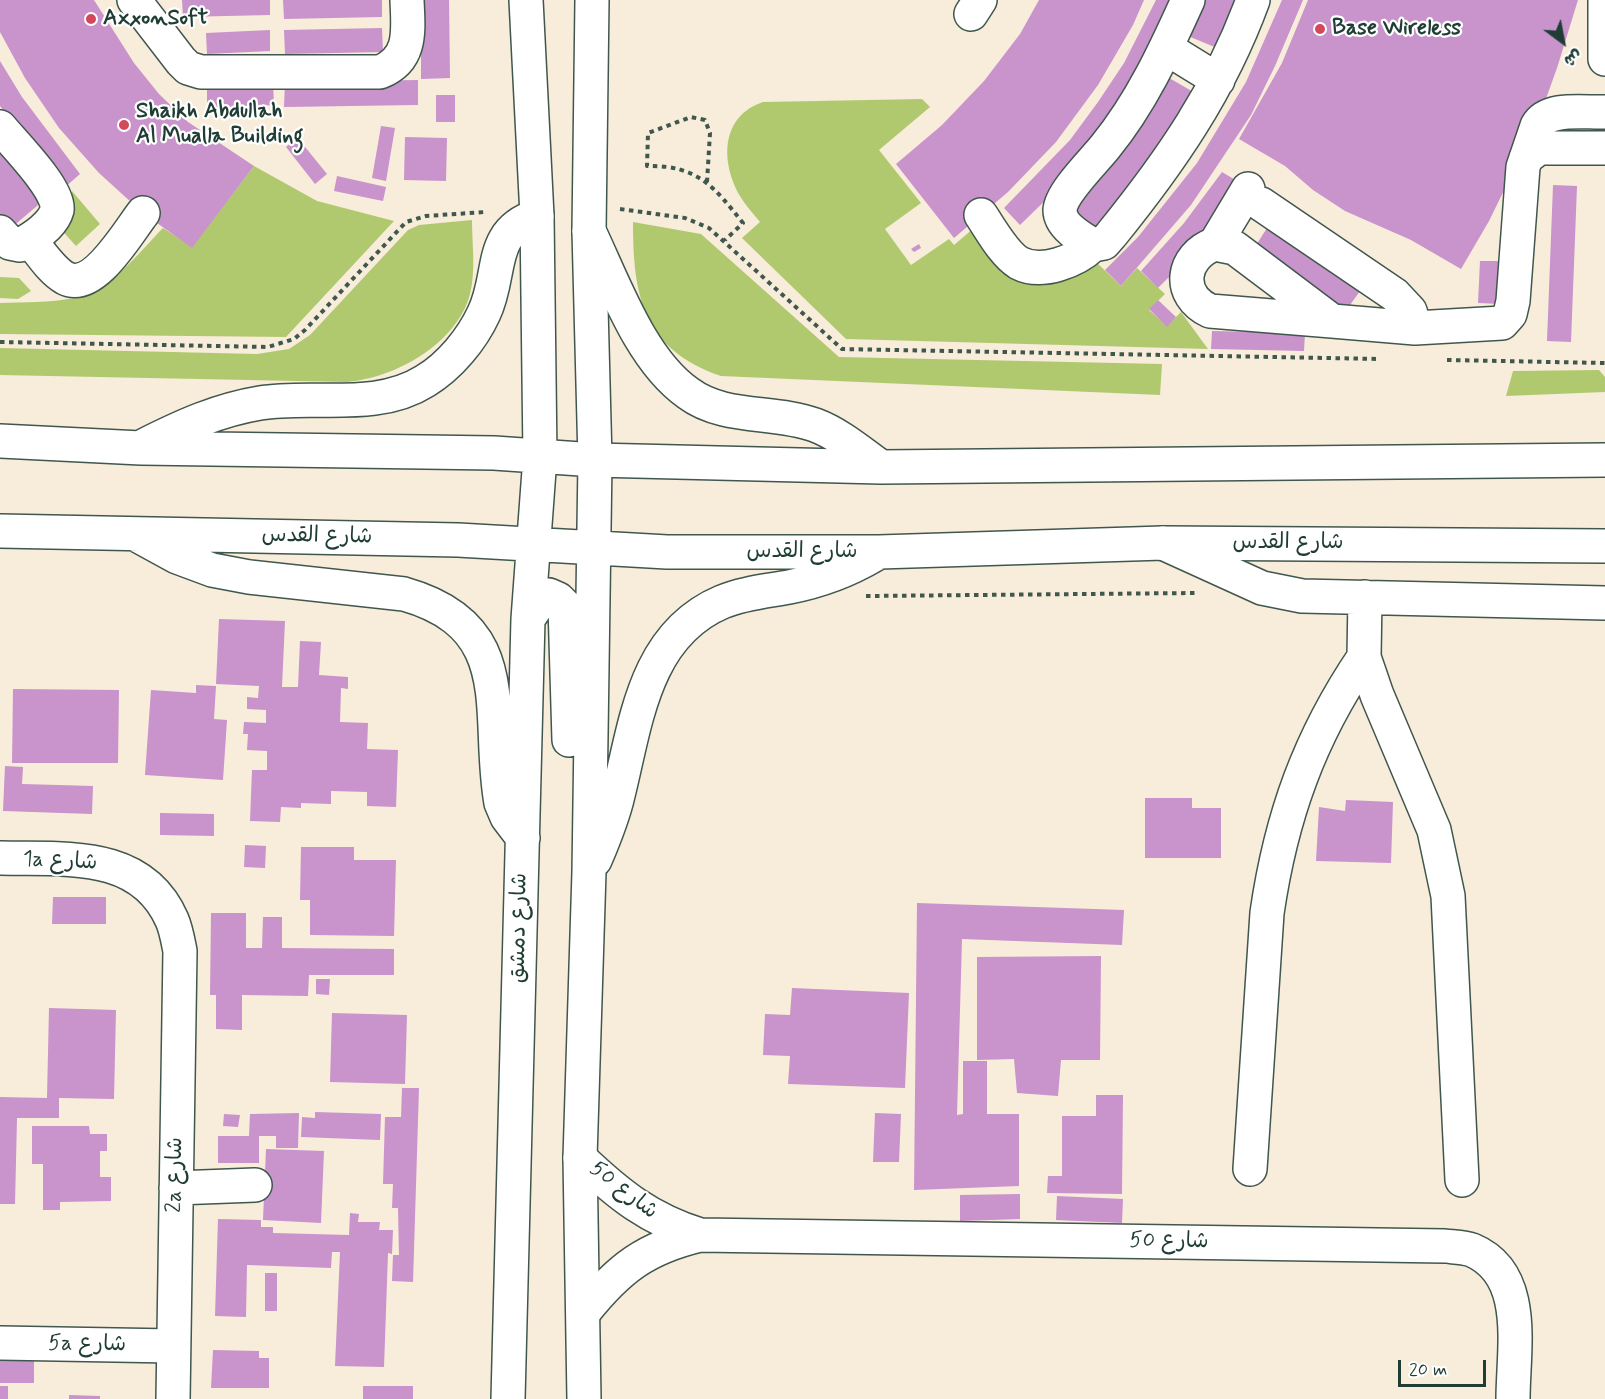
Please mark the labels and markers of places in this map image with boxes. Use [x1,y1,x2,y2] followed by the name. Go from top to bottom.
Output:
[103,6,208,32] place label: AxxonSoft
[84,12,98,26] marker: AxxonSoft
[1332,16,1461,42] place label: Base Wireless
[1313,22,1327,36] marker: Base Wireless
[136,99,304,150] place label: Shaikh Abdullah Al Mualla Building
[117,118,131,132] marker: Shaikh Abdullah Al Mualla Building

